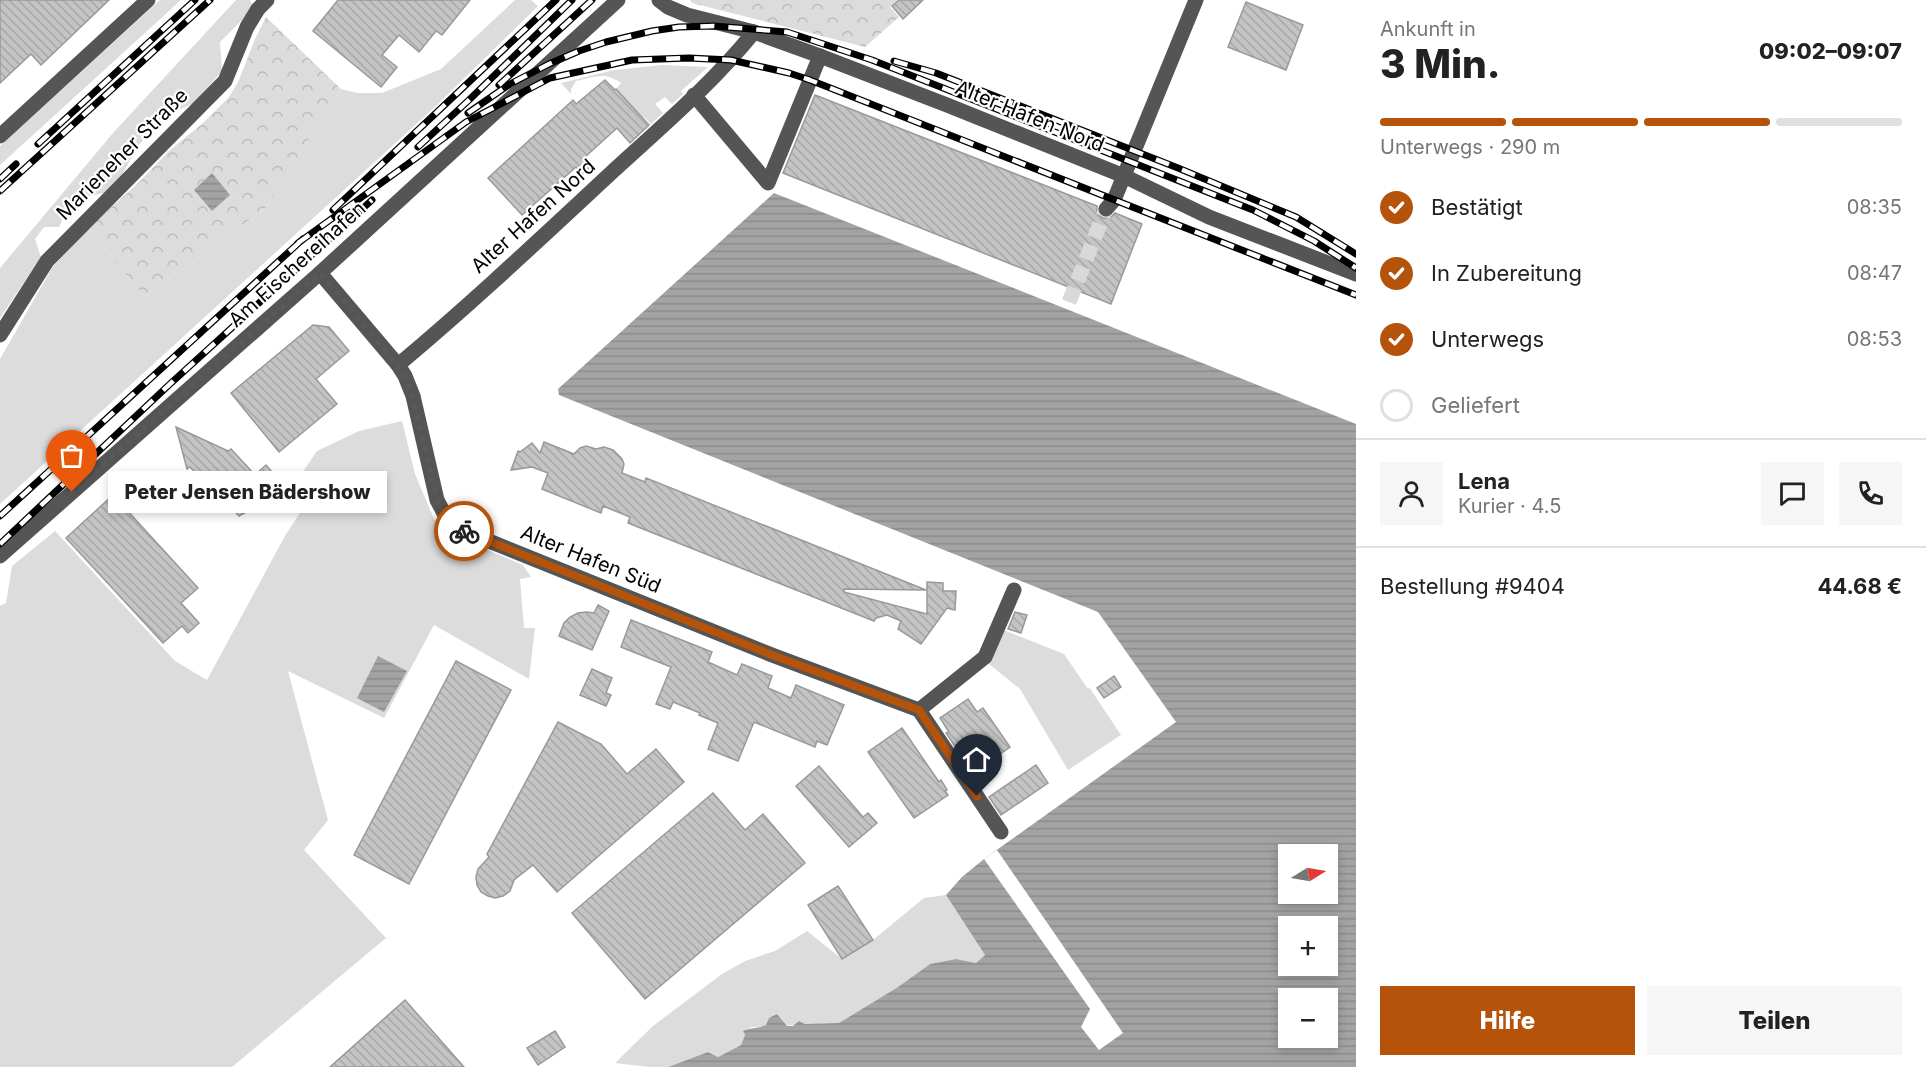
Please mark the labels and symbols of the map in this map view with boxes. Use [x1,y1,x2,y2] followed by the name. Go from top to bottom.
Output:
[952,75,1108,157] street label: Alter Hafen Nord
[51,83,193,225] street label: Marieneher Straße
[466,154,600,278] street label: Alter Hafen Nord
[224,196,370,332] street label: Am Fischereihafen
[46,430,97,492] pin
[108,471,387,513] callout: Peter Jensen Bädershow
[434,501,494,561] courier
[517,520,665,598] street label: Alter Hafen Süd
[951,734,1002,796] pin
[1278,844,1338,904] north arrow

